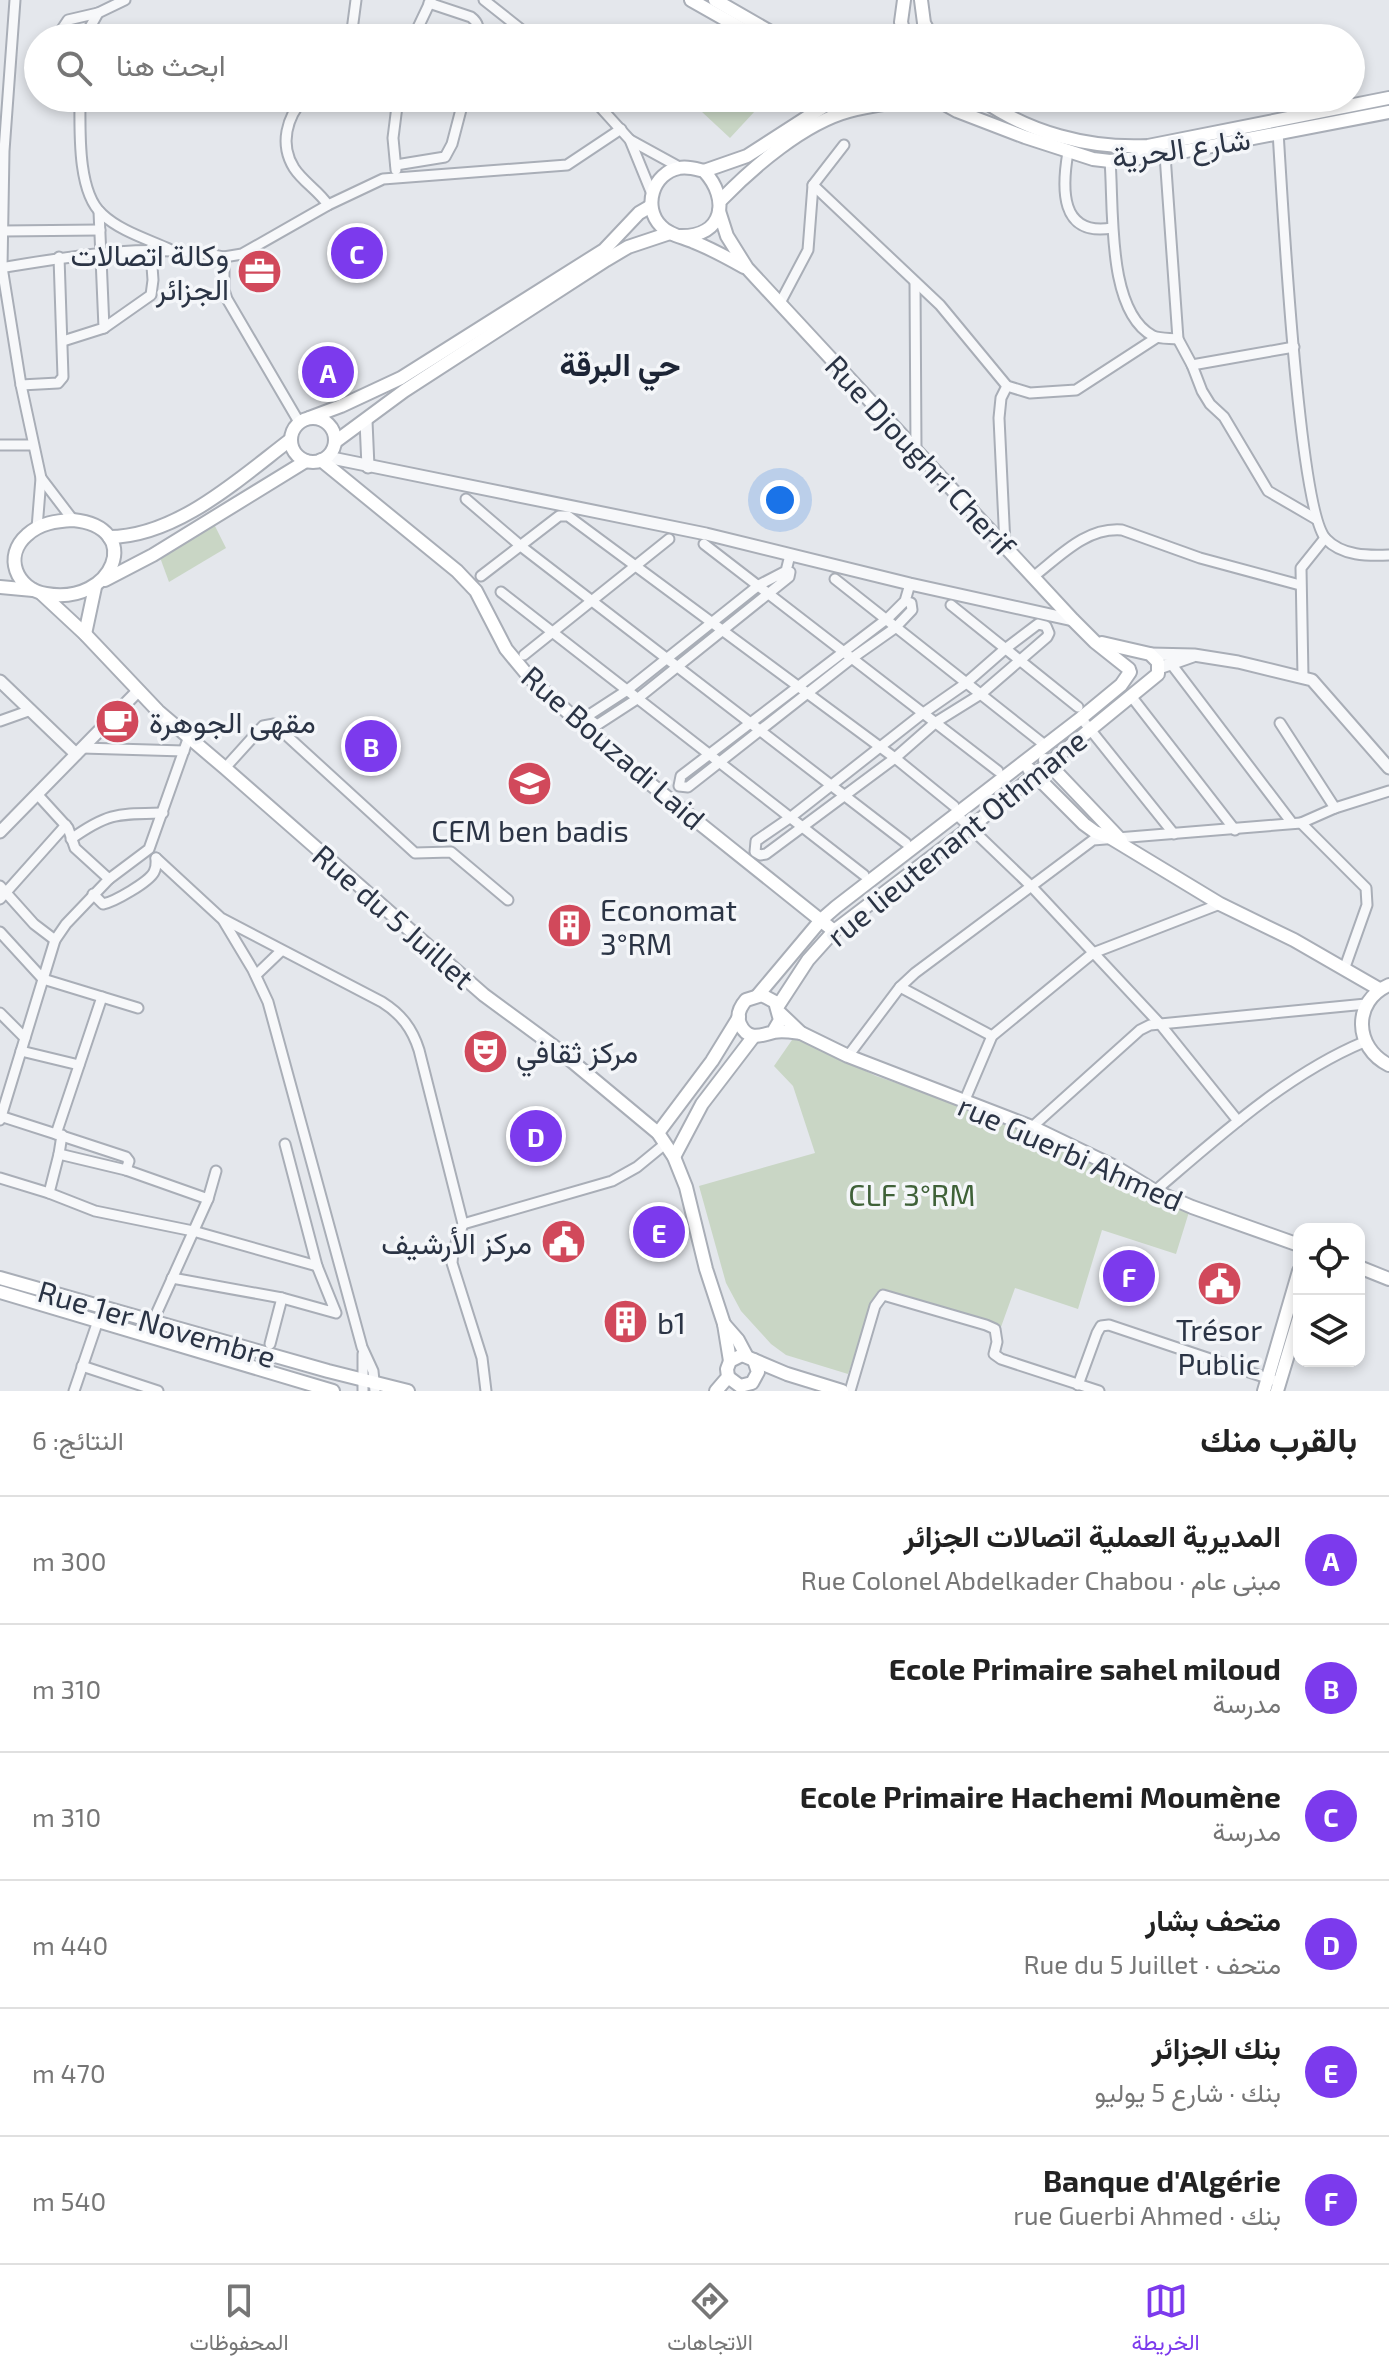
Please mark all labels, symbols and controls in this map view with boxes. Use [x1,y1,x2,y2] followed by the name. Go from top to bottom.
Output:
[24,24,1365,112] search box
[52,46,96,90] icon: search
[116,46,226,82] text: ابحث هنا
[1109,119,1253,178] street label: شارع الحرية
[331,223,383,283] pin: C
[71,236,229,308] place label: وكالة اتصالات الجزائر
[236,247,284,295] office icon: وكالة اتصالات الجزائر
[302,342,354,402] pin: A
[559,344,681,392] district label: حي البرقة
[819,347,1024,563] street label: Rue Djoughri Cherif
[760,480,800,520] your location
[515,658,713,836] street label: Rue Bouzadi Laid
[94,697,142,745] cafe icon: مقهى الجوهرة
[149,703,316,741] place label: مقهى الجوهرة
[345,716,397,776] pin: B
[819,721,1093,953] street label: rue lieutenant Othmane
[506,760,554,808] school or university icon: CEM ben badis
[431,812,629,848] place label: CEM ben badis
[306,836,482,996] street label: Rue du 5 Juillet
[600,891,737,961] place label: Economat 3°RM
[545,902,593,950] building icon: Economat 3°RM
[461,1027,509,1075] theatre icon: مركز ثقافي
[516,1033,638,1077] place label: مركز ثقافي
[953,1086,1189,1218] street label: rue Guerbi Ahmed
[510,1106,562,1166] pin: D
[848,1176,976,1212] park label: CLF 3°RM
[633,1202,685,1262] pin: E
[539,1218,587,1266] public building icon: مركز الأرشيف
[1293,1223,1365,1367] map controls
[1293,1223,1365,1295] button: locate
[381,1224,532,1262] place label: مركز الأرشيف
[1103,1246,1155,1306] pin: F
[1195,1259,1243,1307] public building icon: Trésor Public
[34,1272,280,1374] street label: Rue 1er Novembre
[1293,1295,1365,1367] button: layers
[602,1298,650,1346] building icon: b1
[657,1304,686,1340] place label: b1
[1176,1311,1262,1381] place label: Trésor Public
[1200,1418,1357,1459] text: بالقرب منك
[32,1424,124,1455] text: النتائج: 6
[903,1517,1281,1553] text: المديرية العملية اتصالات الجزائر
[32,1545,106,1576] text: 300 m
[1323,1545,1340,1576] text: A
[801,1564,1281,1595] text: مبنى عام · Rue Colonel Abdelkader Chabou
[889,1650,1281,1686] text: Ecole Primaire sahel miloud
[32,1673,101,1704] text: 310 m
[1323,1673,1339,1704] text: B
[1212,1687,1281,1718] text: مدرسة
[800,1778,1281,1814] text: Ecole Primaire Hachemi Moumène
[32,1801,101,1832] text: 310 m
[1323,1801,1339,1832] text: C
[1212,1815,1281,1846] text: مدرسة
[1145,1901,1281,1937] text: متحف بشار
[32,1929,108,1960] text: 440 m
[1322,1929,1340,1960] text: D
[1023,1948,1281,1979] text: متحف · Rue du 5 Juillet
[1151,2029,1281,2065] text: بنك الجزائر
[32,2057,106,2088] text: 470 m
[1323,2057,1339,2088] text: E
[1094,2076,1281,2107] text: بنك · شارع 5 يوليو
[1043,2162,1281,2198] text: Banque d'Algérie
[32,2185,106,2216] text: 540 m
[1324,2185,1338,2216] text: F
[1013,2199,1281,2230] text: بنك · rue Guerbi Ahmed
[189,2279,289,2362] tab: المحفوظات
[667,2279,753,2362] tab: الاتجاهات
[1132,2279,1200,2362] tab: الخريطة

